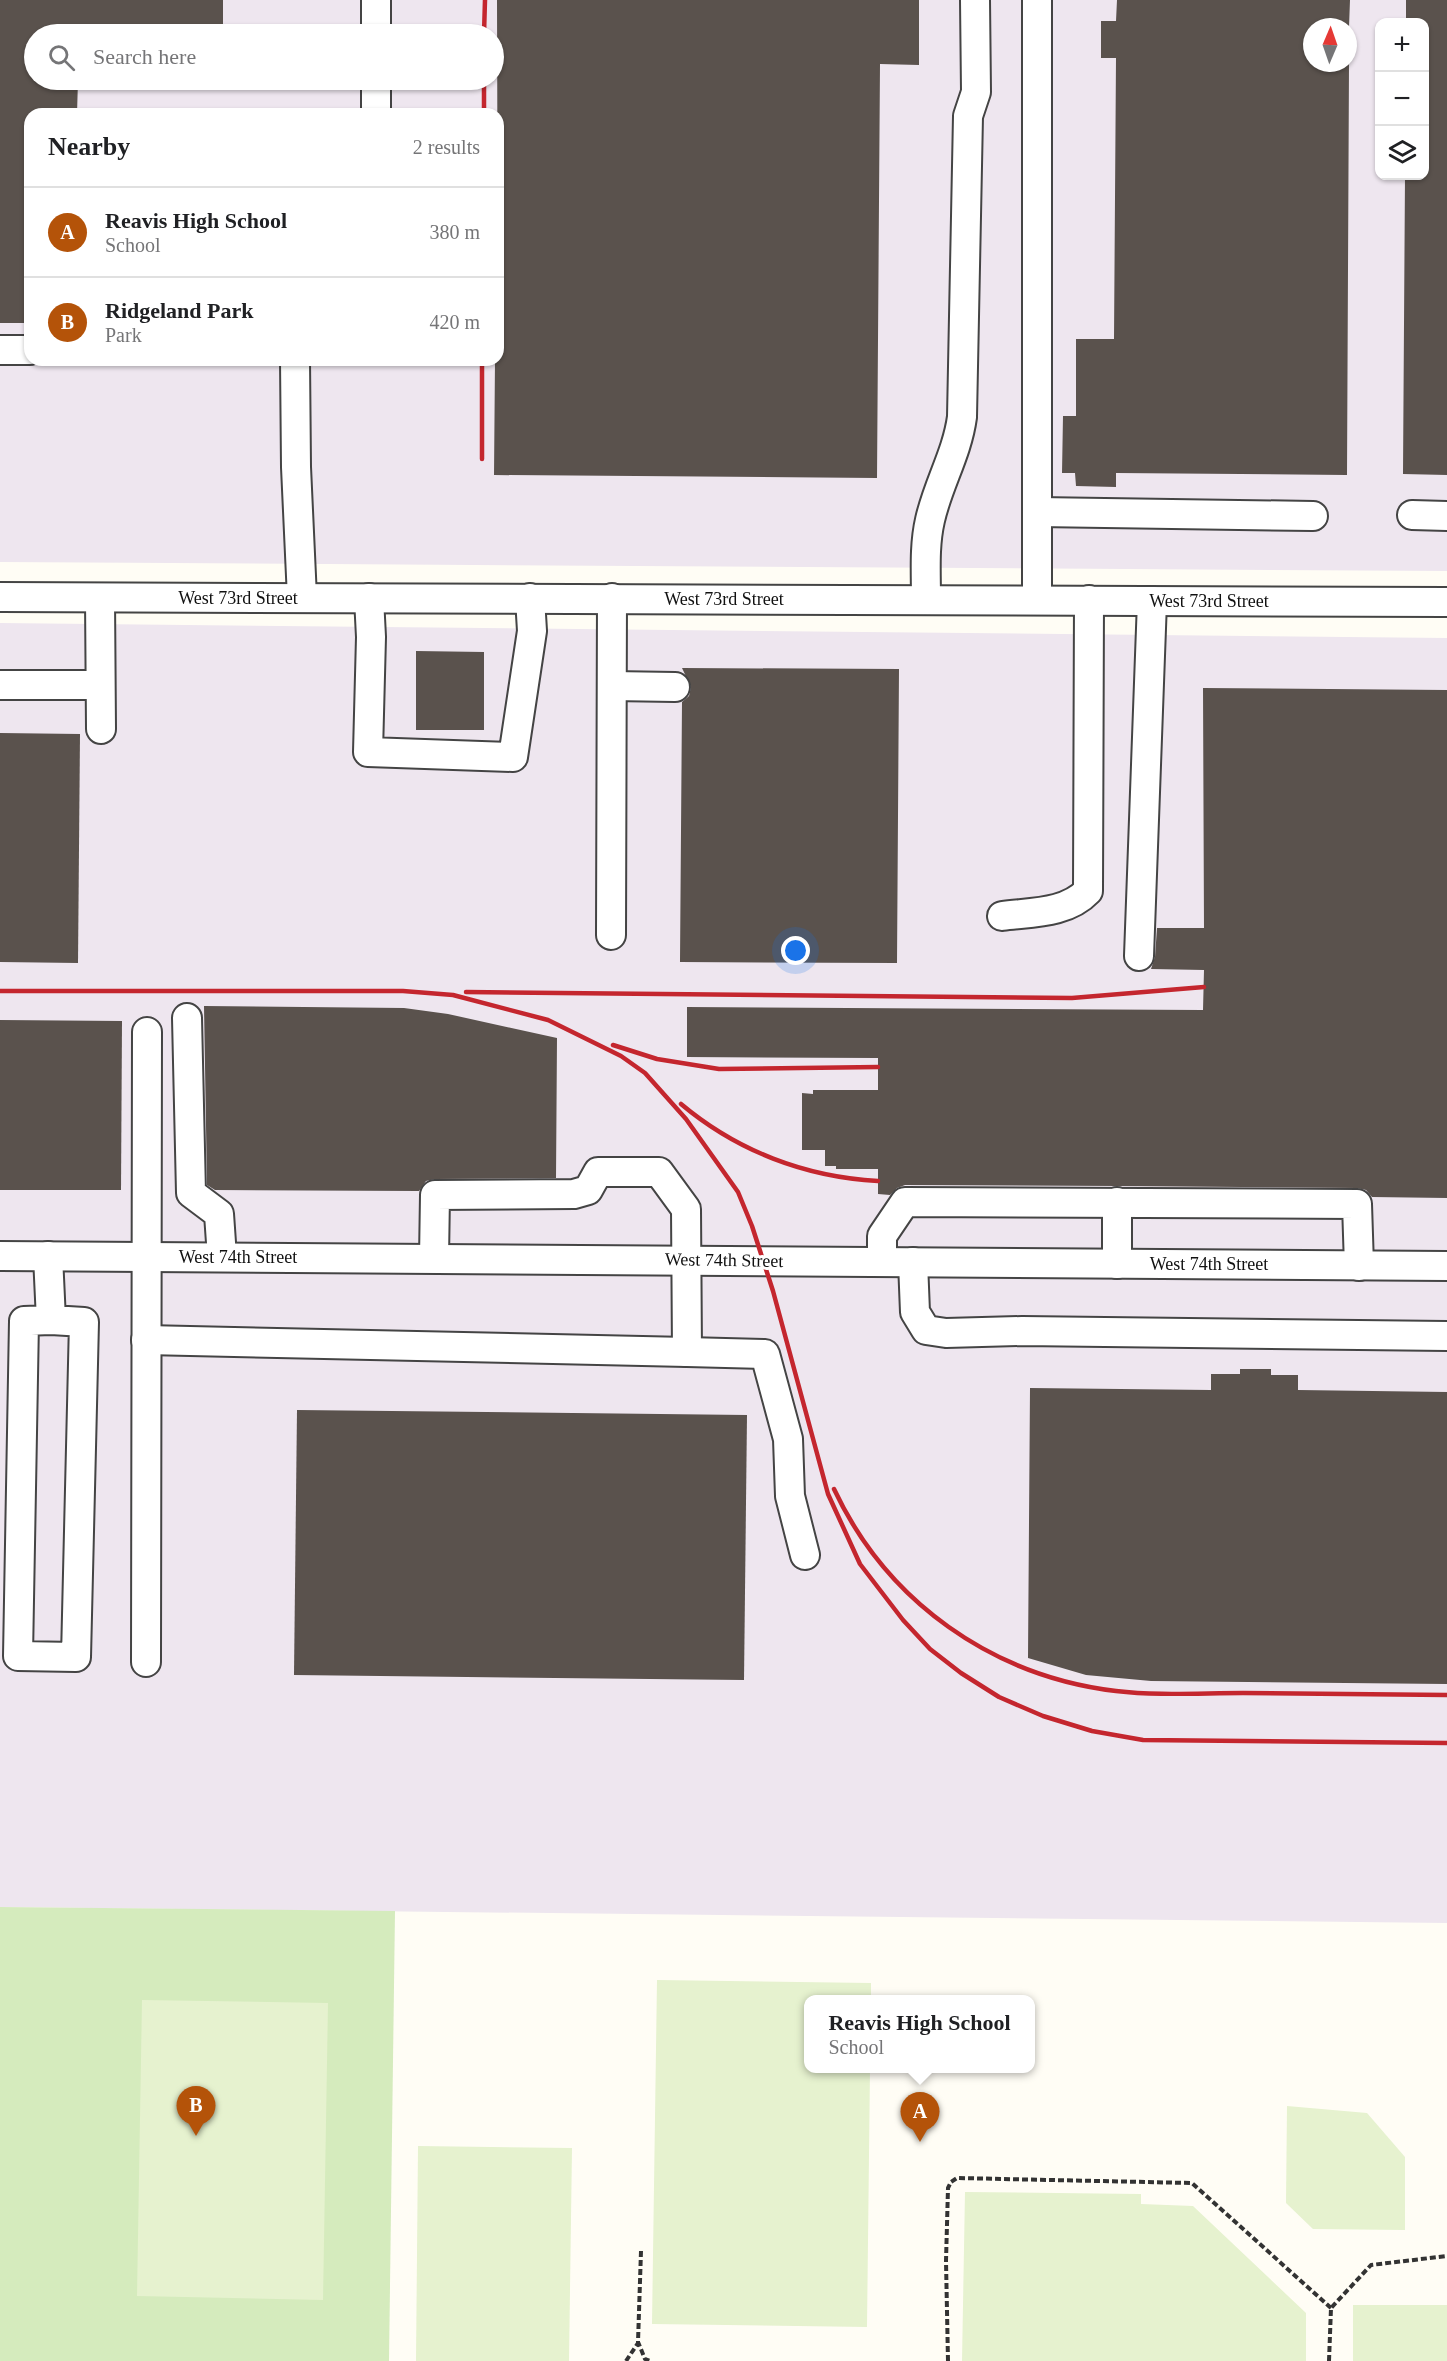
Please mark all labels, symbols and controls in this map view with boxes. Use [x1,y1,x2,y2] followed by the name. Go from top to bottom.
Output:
[1303,18,1357,72] north arrow
[1375,18,1429,180] map controls
[1375,18,1429,72] button: +
[24,24,504,90] search box
[45,41,78,74] icon: search
[93,44,196,69] text: Search here
[1375,72,1429,126] button: −
[1375,126,1429,180] button: layers
[48,132,130,161] text: Nearby
[413,136,480,158] text: 2 results
[105,208,287,233] text: Reavis High School
[60,221,75,243] text: A
[429,221,480,243] text: 380 m
[105,234,161,256] text: School
[105,298,254,323] text: Ridgeland Park
[61,311,74,333] text: B
[429,311,480,333] text: 420 m
[105,324,142,346] text: Park
[178,588,298,608] street label: West 73rd Street
[664,589,784,609] street label: West 73rd Street
[1149,591,1269,611] street label: West 73rd Street
[781,936,810,965] your location
[179,1247,297,1267] street label: West 74th Street
[665,1249,783,1271] street label: West 74th Street
[1150,1254,1268,1274] street label: West 74th Street
[804,1995,1035,2073] popup
[828,2010,1011,2035] text: Reavis High School
[828,2036,884,2058] text: School
[176,2086,216,2136] pin: B
[900,2092,940,2142] pin: A

